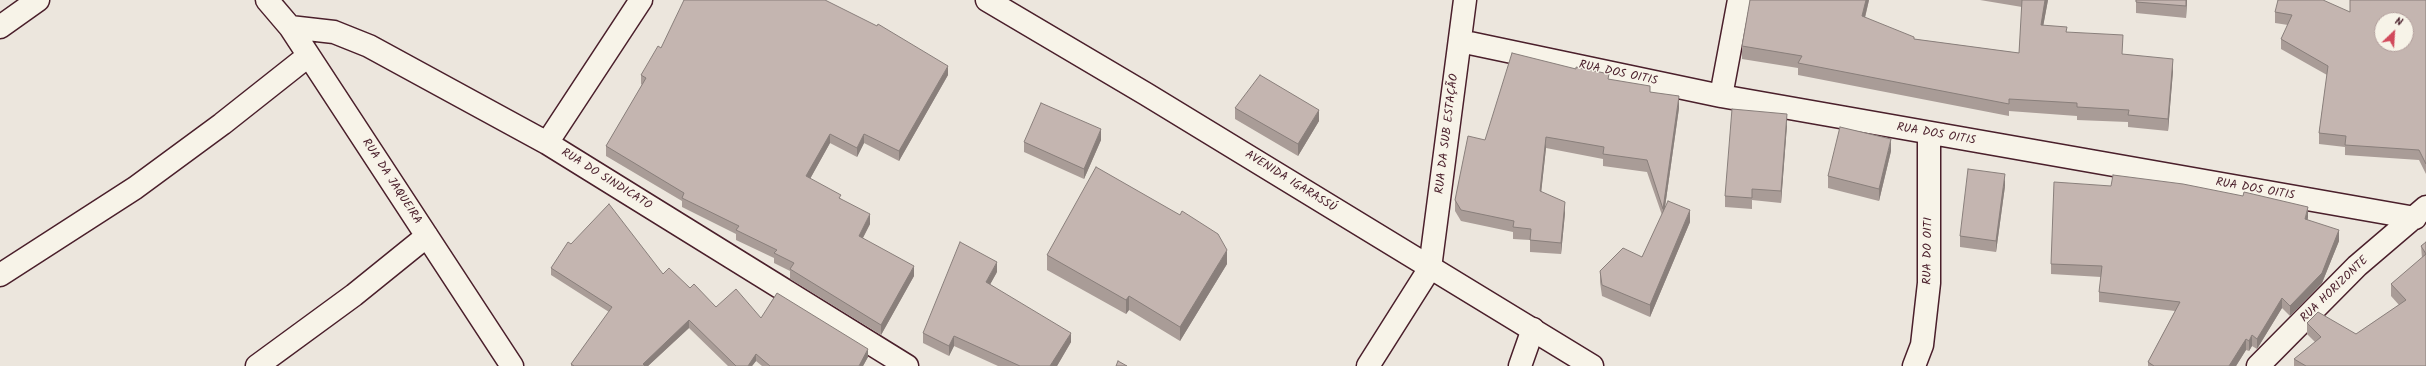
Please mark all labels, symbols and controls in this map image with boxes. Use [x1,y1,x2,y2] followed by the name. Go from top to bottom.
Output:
[2374,12,2414,52] north arrow
[2392,12,2406,32] text: N
[1577,59,1659,89] street label: RUA DOS OITIS
[1433,73,1463,195] street label: RUA DA SUB ESTAÇÃO
[1895,121,1977,149] street label: RUA DOS OITIS
[358,137,424,227] street label: RUA DA JAQUEIRA
[558,146,654,214] street label: RUA DO SINDICATO
[1242,148,1338,216] street label: AVENIDA IGARASSÚ
[2214,176,2296,204] street label: RUA DOS OITIS
[1921,217,1937,285] street label: RUA DO OITI
[2298,254,2372,326] street label: RUA HORIZONTE

